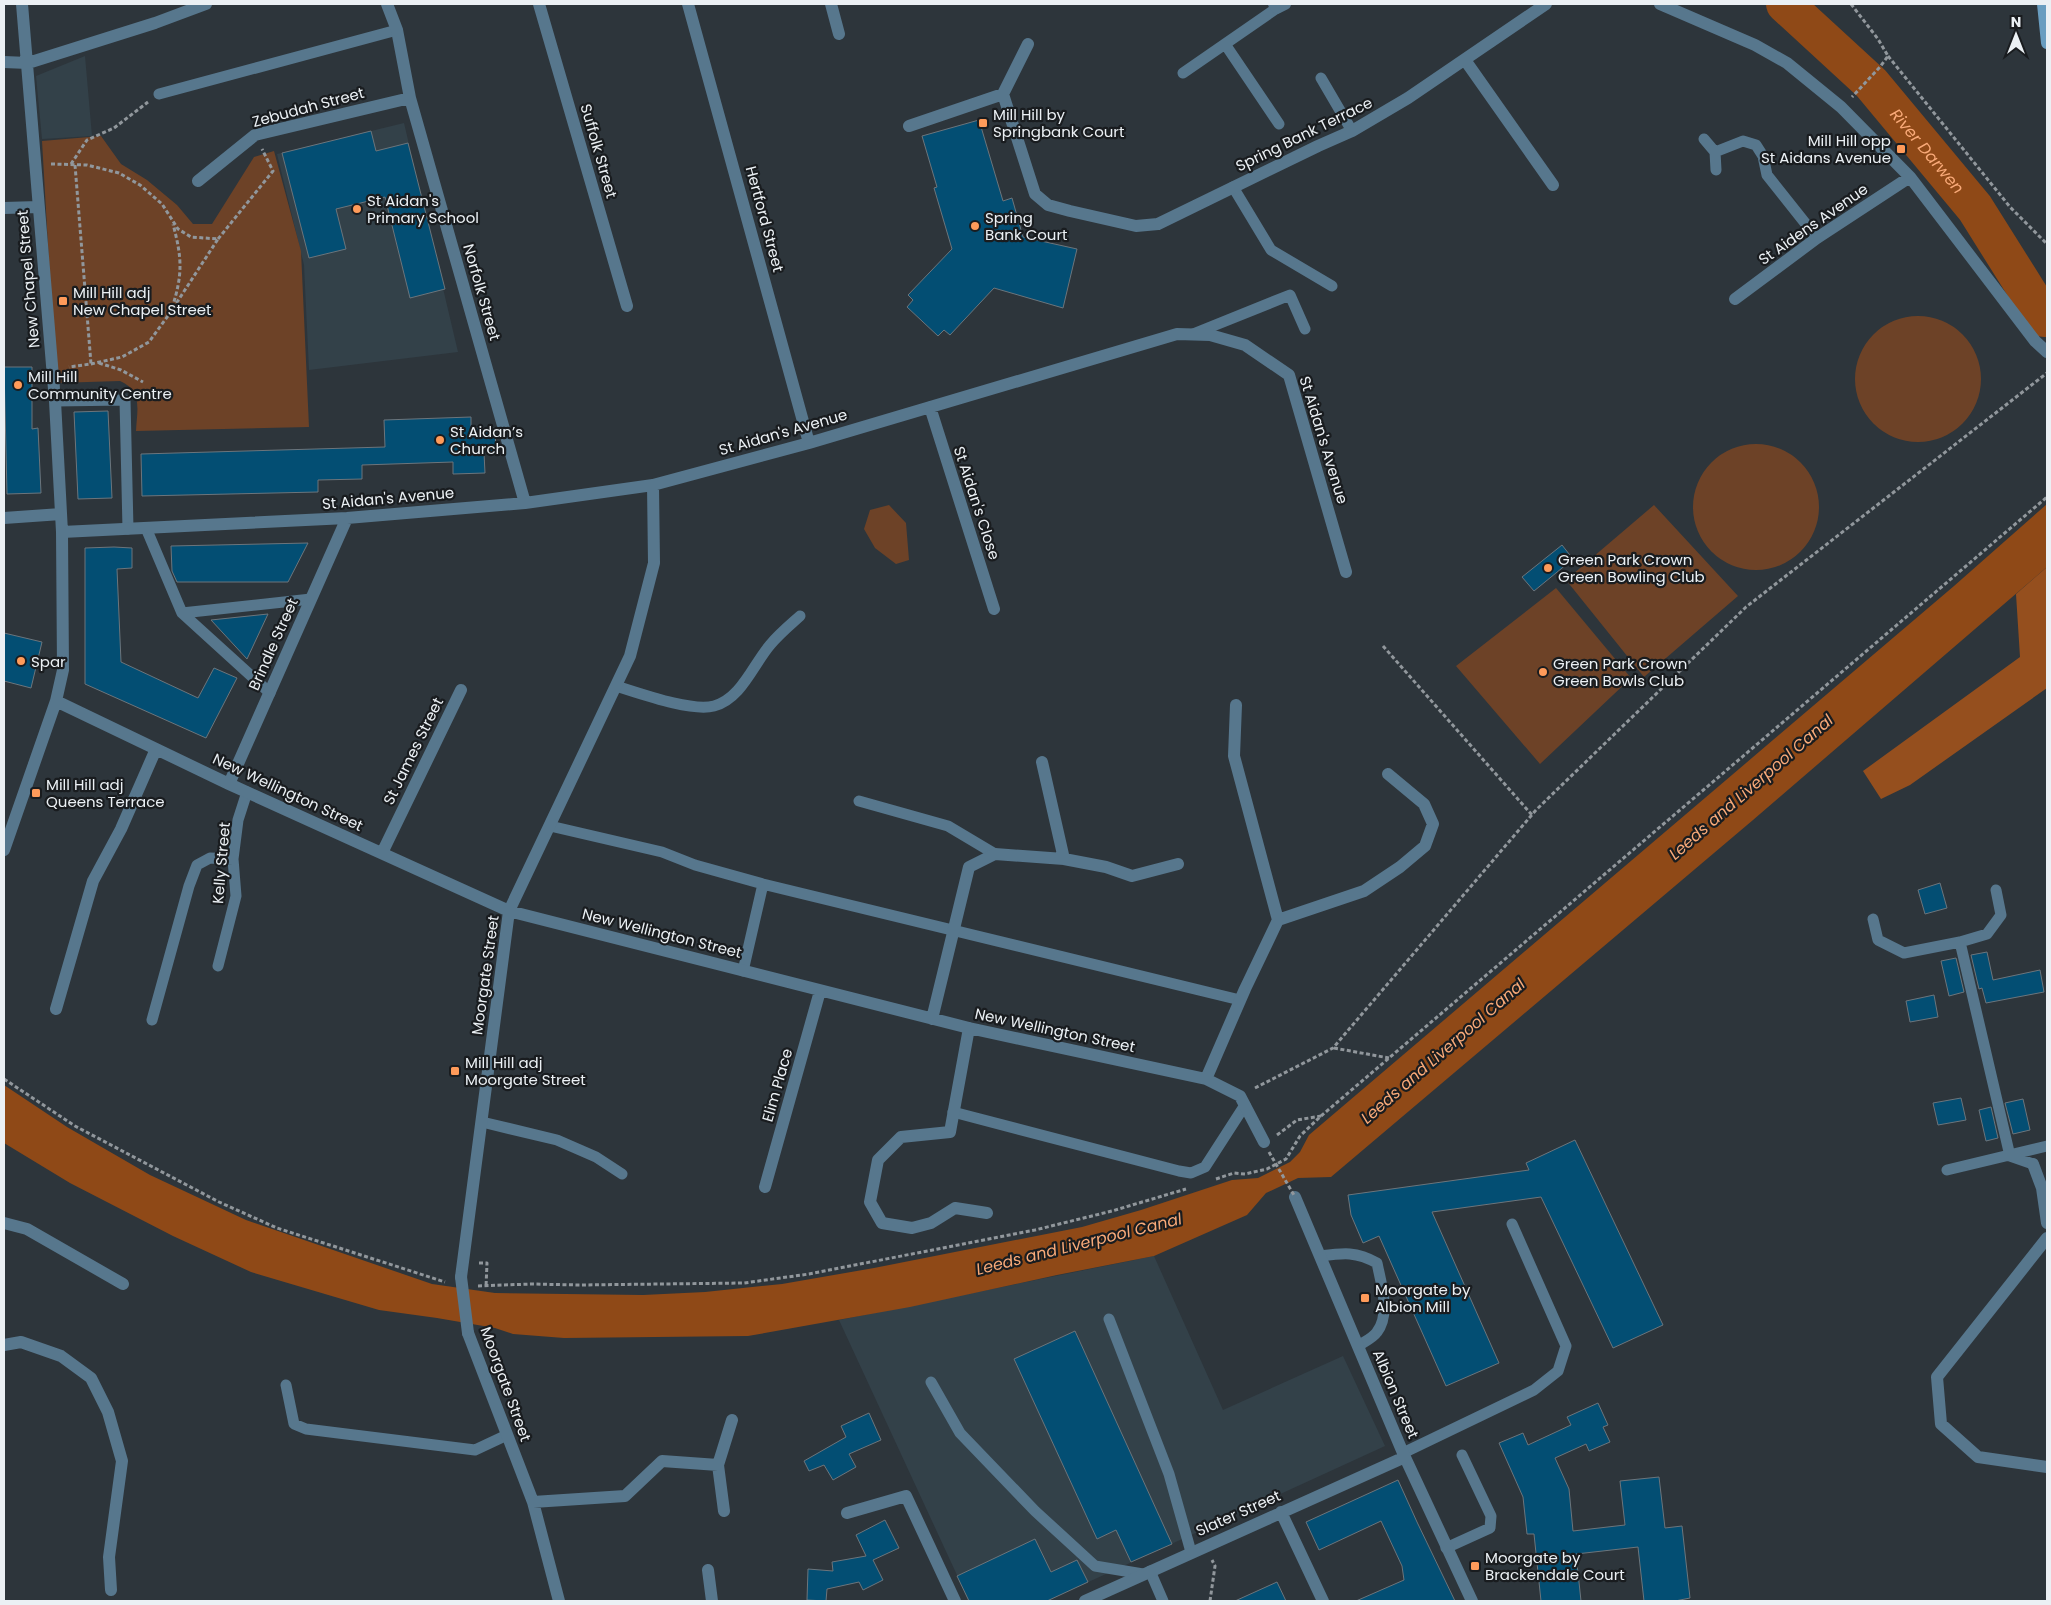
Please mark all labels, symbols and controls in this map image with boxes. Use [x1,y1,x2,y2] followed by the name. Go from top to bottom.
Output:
[1991,10,2041,60] north arrow
[2011,12,2021,32] text: N
[250,82,366,132] street label: Zebudah Street
[1232,92,1376,176] street label: Spring Bank Terrace
[576,101,622,201] street label: Suffolk Street
[1885,103,1970,198] water label: River Darwen
[993,104,1124,142] place label: Mill Hill by Springbank Court
[977,117,989,129] marker: Mill Hill by Springbank Court
[1761,130,1891,168] place label: Mill Hill opp St Aidans Avenue
[1895,143,1907,155] marker: Mill Hill opp St Aidans Avenue
[741,164,789,274] street label: Hertford Street
[1754,178,1872,270] street label: St Aidens Avenue
[367,190,479,228] place label: St Aidan's Primary School
[351,203,363,215] marker: St Aidan's Primary School
[985,207,1068,245] place label: Spring Bank Court
[12,209,44,349] street label: New Chapel Street
[969,220,981,232] marker: Spring Bank Court
[458,241,506,343] street label: Norfolk Street
[73,282,212,320] place label: Mill Hill adj New Chapel Street
[57,295,69,307] marker: Mill Hill adj New Chapel Street
[28,366,172,404] place label: Mill Hill Community Centre
[1295,374,1353,506] street label: St Aidan's Avenue
[12,379,24,391] marker: Mill Hill Community Centre
[716,404,850,460] street label: St Aidan's Avenue
[450,421,523,459] place label: St Aidan’s Church
[434,434,446,446] marker: St Aidan’s Church
[949,444,1005,562] street label: St Aidan's Close
[321,482,455,514] street label: St Aidan's Avenue
[1558,549,1705,587] place label: Green Park Crown Green Bowling Club
[1542,562,1554,574] marker: Green Park Crown Green Bowling Club
[243,594,303,694] street label: Brindle Street
[31,651,66,672] place label: Spar
[1553,653,1687,691] place label: Green Park Crown Green Bowls Club
[15,655,27,667] marker: Spar
[1537,666,1549,678] marker: Green Park Crown Green Bowls Club
[378,694,448,808] street label: St James Street
[1664,709,1838,865] water label: Leeds and Liverpool Canal
[209,748,367,836] street label: New Wellington Street
[46,774,165,812] place label: Mill Hill adj Queens Terrace
[30,787,42,799] marker: Mill Hill adj Queens Terrace
[207,821,235,905] street label: Kelly Street
[580,903,744,963] street label: New Wellington Street
[466,914,504,1036] street label: Moorgate Street
[1356,973,1530,1129] water label: Leeds and Liverpool Canal
[973,1003,1137,1057] street label: New Wellington Street
[757,1046,797,1124] street label: Elim Place
[465,1052,586,1090] place label: Mill Hill adj Moorgate Street
[449,1065,461,1077] marker: Mill Hill adj Moorgate Street
[974,1207,1184,1281] water label: Leeds and Liverpool Canal
[1375,1279,1471,1317] place label: Moorgate by Albion Mill
[1359,1292,1371,1304] marker: Moorgate by Albion Mill
[475,1324,537,1444] street label: Moorgate Street
[1368,1346,1424,1442] street label: Albion Street
[1192,1485,1284,1541] street label: Slater Street
[1485,1547,1625,1585] place label: Moorgate by Brackendale Court
[1469,1560,1481,1572] marker: Moorgate by Brackendale Court

